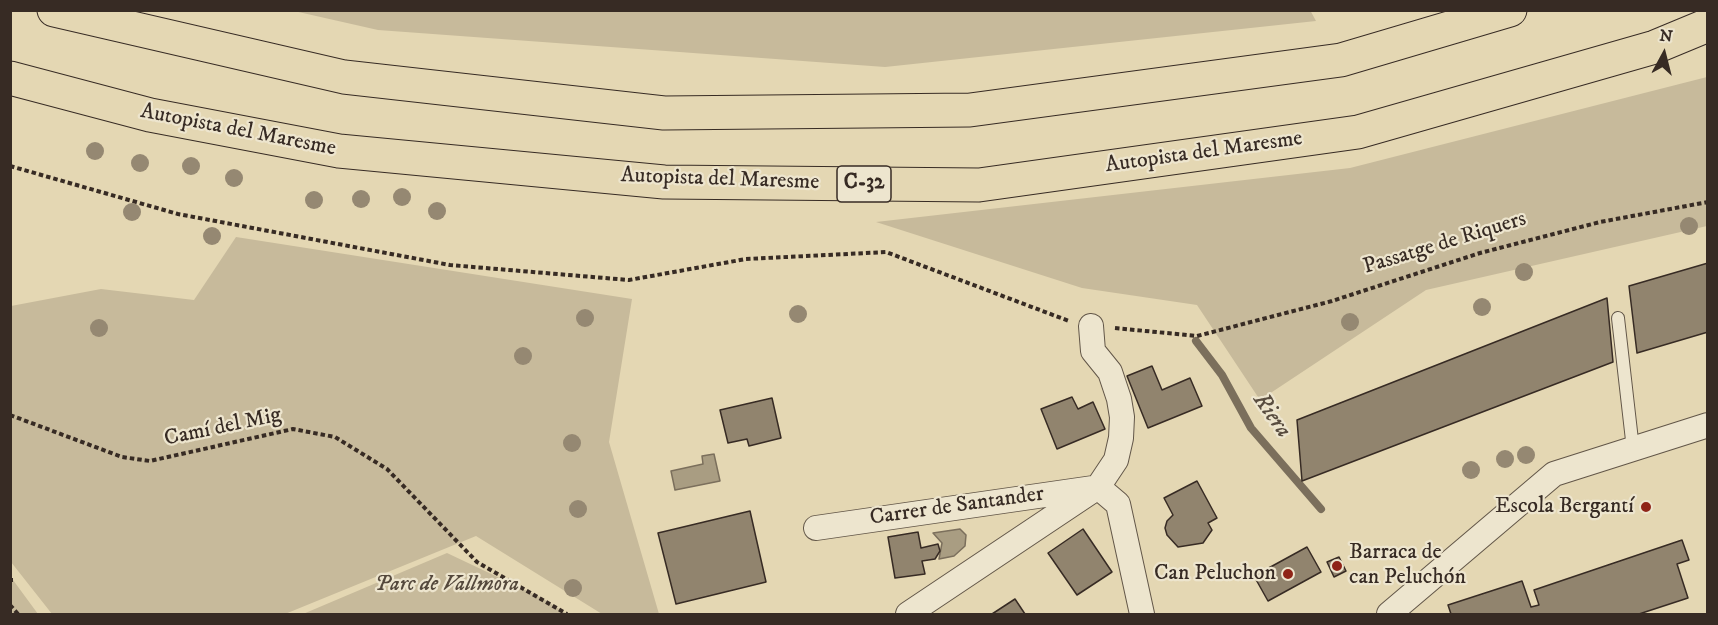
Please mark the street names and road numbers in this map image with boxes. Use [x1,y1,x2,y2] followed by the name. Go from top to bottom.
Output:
[138,99,338,163] street label: Autopista del Maresme
[1104,126,1304,180] street label: Autopista del Maresme
[620,163,820,197] street label: Autopista del Maresme
[837,166,891,202] road number: C-32
[1360,207,1530,281] street label: Passatge de Riquers
[162,403,284,453] street label: Camí del Mig
[868,482,1046,532] street label: Carrer de Santander

